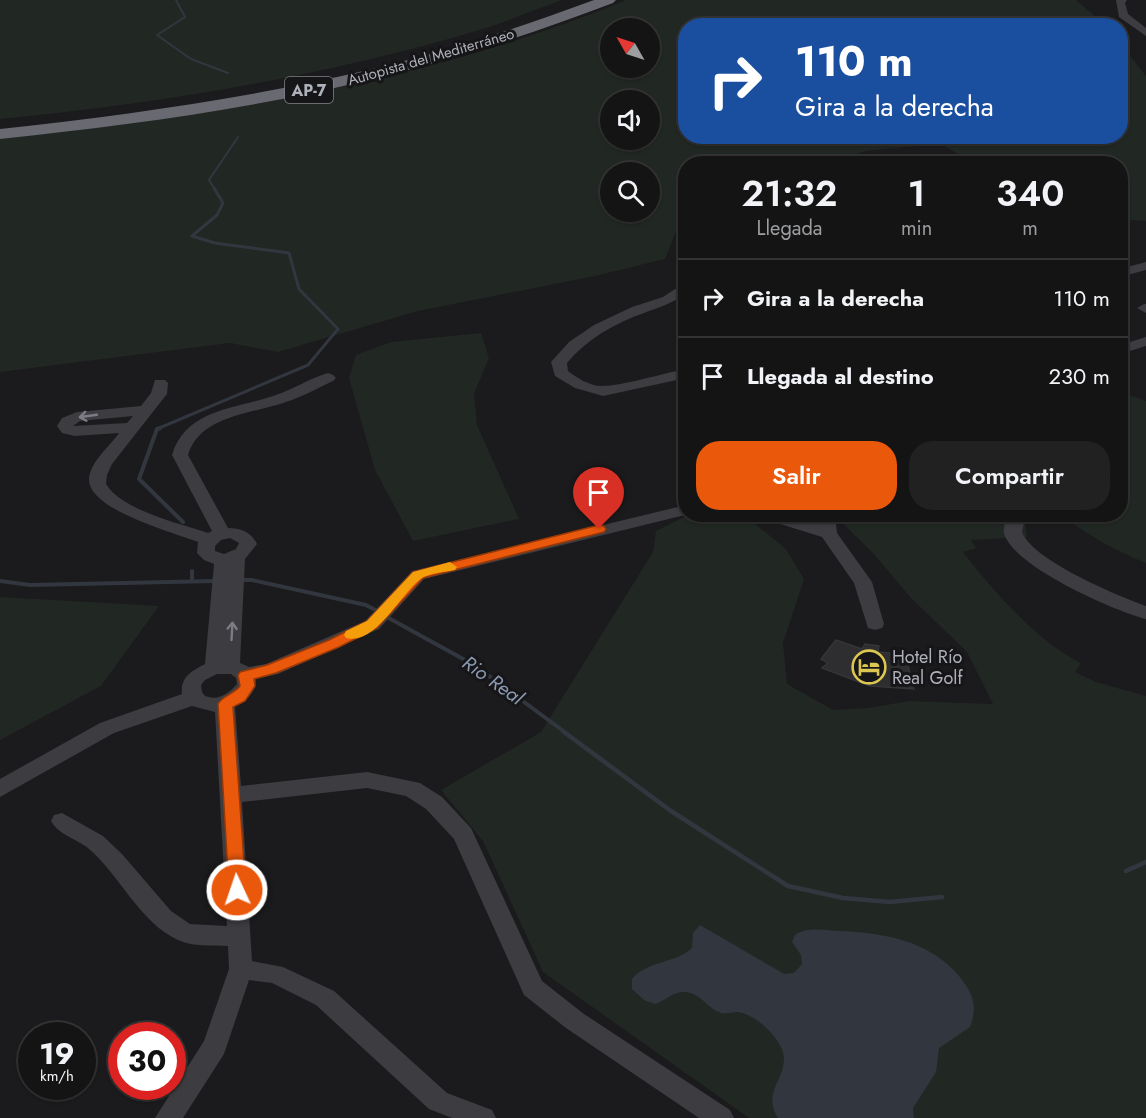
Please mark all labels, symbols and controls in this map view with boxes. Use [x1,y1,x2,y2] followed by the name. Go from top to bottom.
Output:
[600,18,660,78] north arrow
[600,18,660,222] map controls
[345,23,517,91] street label: Autopista del Mediterráneo
[795,31,913,92] text: 110 m
[696,42,774,120] icon: right
[285,77,333,103] road number: AP-7
[795,87,994,126] text: Gira a la derecha
[600,90,660,150] button: sound
[600,162,660,222] button: search
[742,167,837,219] text: 21:32
[908,167,925,219] text: 1
[996,167,1064,219] text: 340
[757,214,822,243] text: Llegada
[901,214,932,243] text: min
[1022,214,1038,243] text: m
[696,282,729,315] icon: right
[747,282,924,314] text: Gira a la derecha
[1053,282,1110,314] text: 110 m
[696,360,729,393] icon: arrive
[747,360,934,392] text: Llegada al destino
[1049,360,1110,392] text: 230 m
[79,410,99,421] one-way arrow
[696,441,897,510] button: Salir
[909,441,1110,510] button: Compartir
[573,467,624,529] pin
[582,476,615,509] icon: arrive
[226,621,237,641] one-way arrow
[892,644,963,691] place label: Hotel Río Real Golf
[456,649,531,713] water label: Rio Real
[851,649,887,685] hotel icon: Hotel Río Real Golf
[205,858,269,922] position arrow
[108,1022,186,1100] speed limit sign: 30
[39,1032,75,1075] text: 19
[40,1065,74,1087] text: km/h

